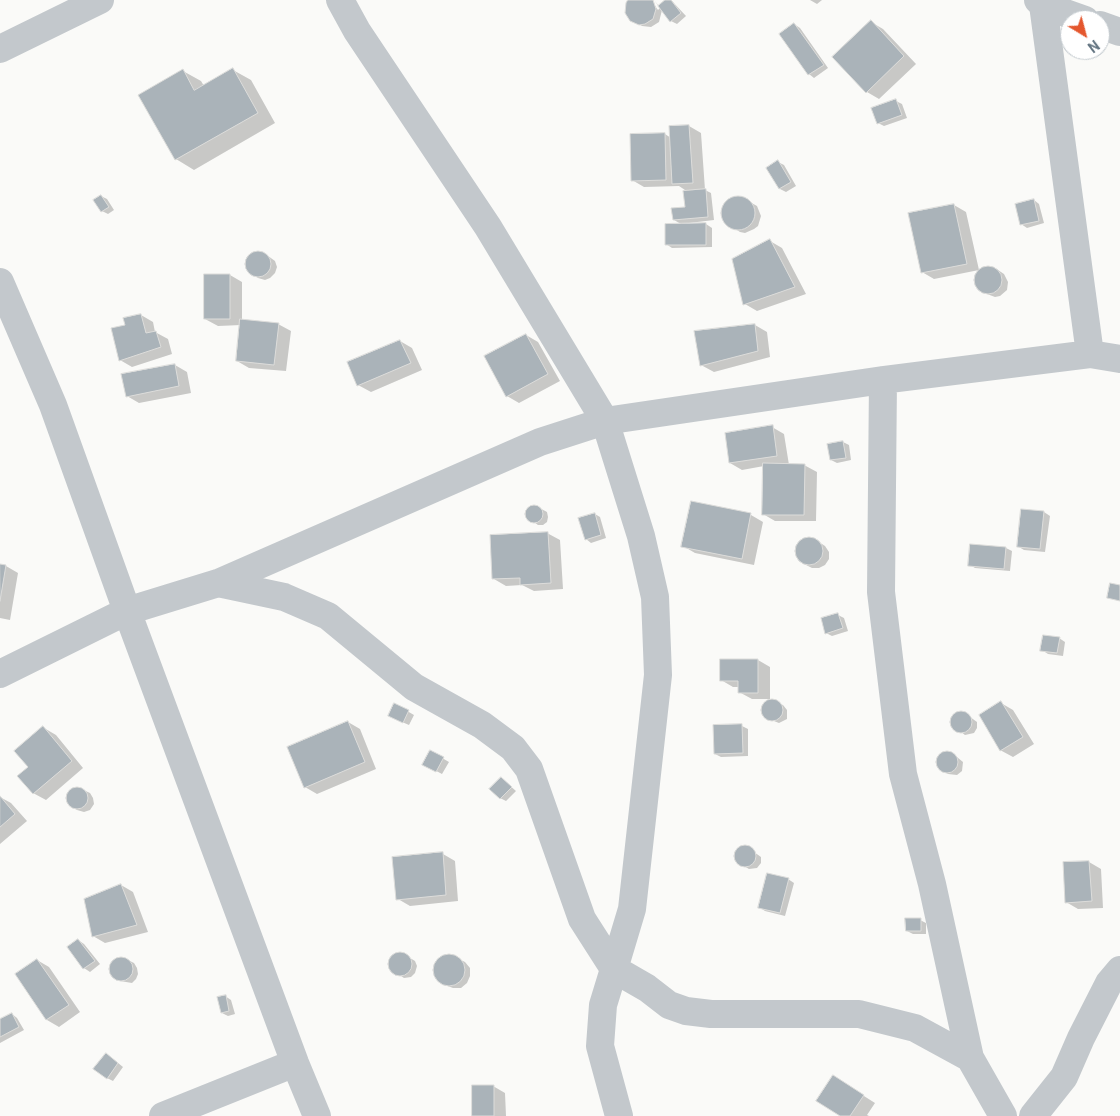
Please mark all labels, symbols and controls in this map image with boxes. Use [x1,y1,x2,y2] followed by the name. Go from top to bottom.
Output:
[1060,10,1110,60] north arrow
[1085,37,1102,56] text: N

